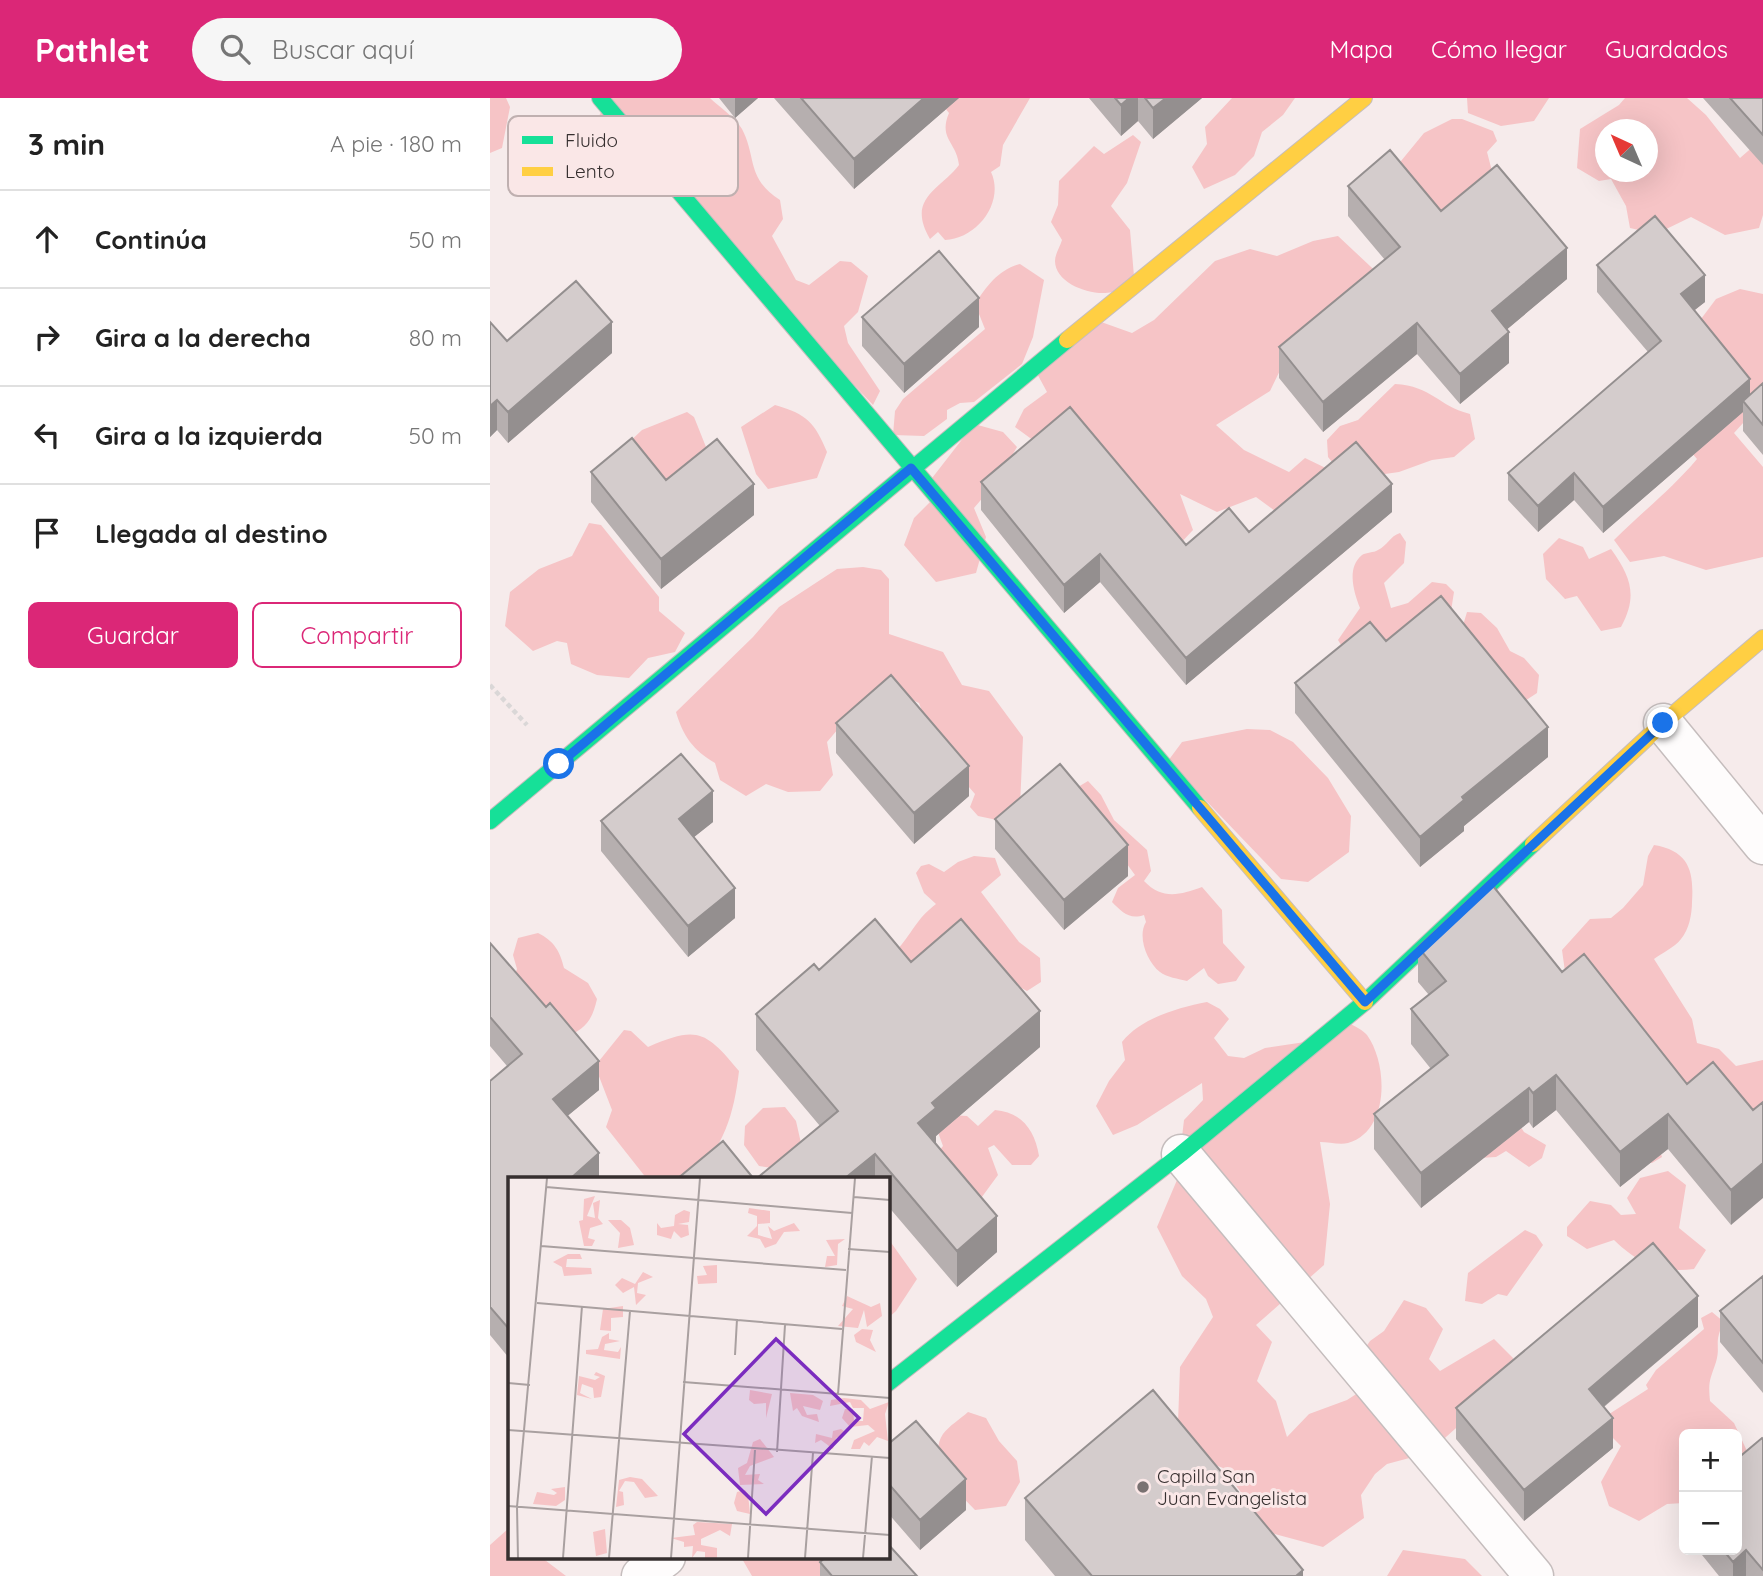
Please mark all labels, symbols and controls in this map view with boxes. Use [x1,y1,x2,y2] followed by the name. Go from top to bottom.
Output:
[192,18,682,81] search box
[35,29,150,70] text: Pathlet
[216,30,254,68] icon: search
[272,33,414,66] text: Buscar aquí
[1330,34,1393,64] text: Mapa
[1431,34,1567,64] text: Cómo llegar
[1605,34,1728,64] text: Guardados
[508,116,738,196] legend
[1595,119,1658,182] north arrow
[28,125,105,163] text: 3 min
[565,128,618,152] text: Fluido
[330,129,462,158] text: A pie · 180 m
[565,159,615,183] text: Lento
[28,220,66,258] icon: ahead
[95,223,207,256] text: Continúa
[409,225,462,254] text: 50 m
[28,318,66,356] icon: right
[95,321,311,354] text: Gira a la derecha
[409,323,462,352] text: 80 m
[28,416,66,454] icon: left
[95,419,323,452] text: Gira a la izquierda
[409,421,462,450] text: 50 m
[28,514,66,552] icon: arrive
[95,517,328,550] text: Llegada al destino
[28,602,238,668] button: Guardar
[252,602,462,668] button: Compartir
[1647,707,1678,738] route end
[543,748,574,779] route start
[508,1177,889,1558] inset map
[1679,1429,1742,1555] map controls
[1679,1429,1742,1492] button: +
[1157,1464,1307,1510] place label: Capilla San Juan Evangelista
[1135,1479,1151,1495] marker: Capilla San Juan Evangelista
[1679,1492,1742,1555] button: −

